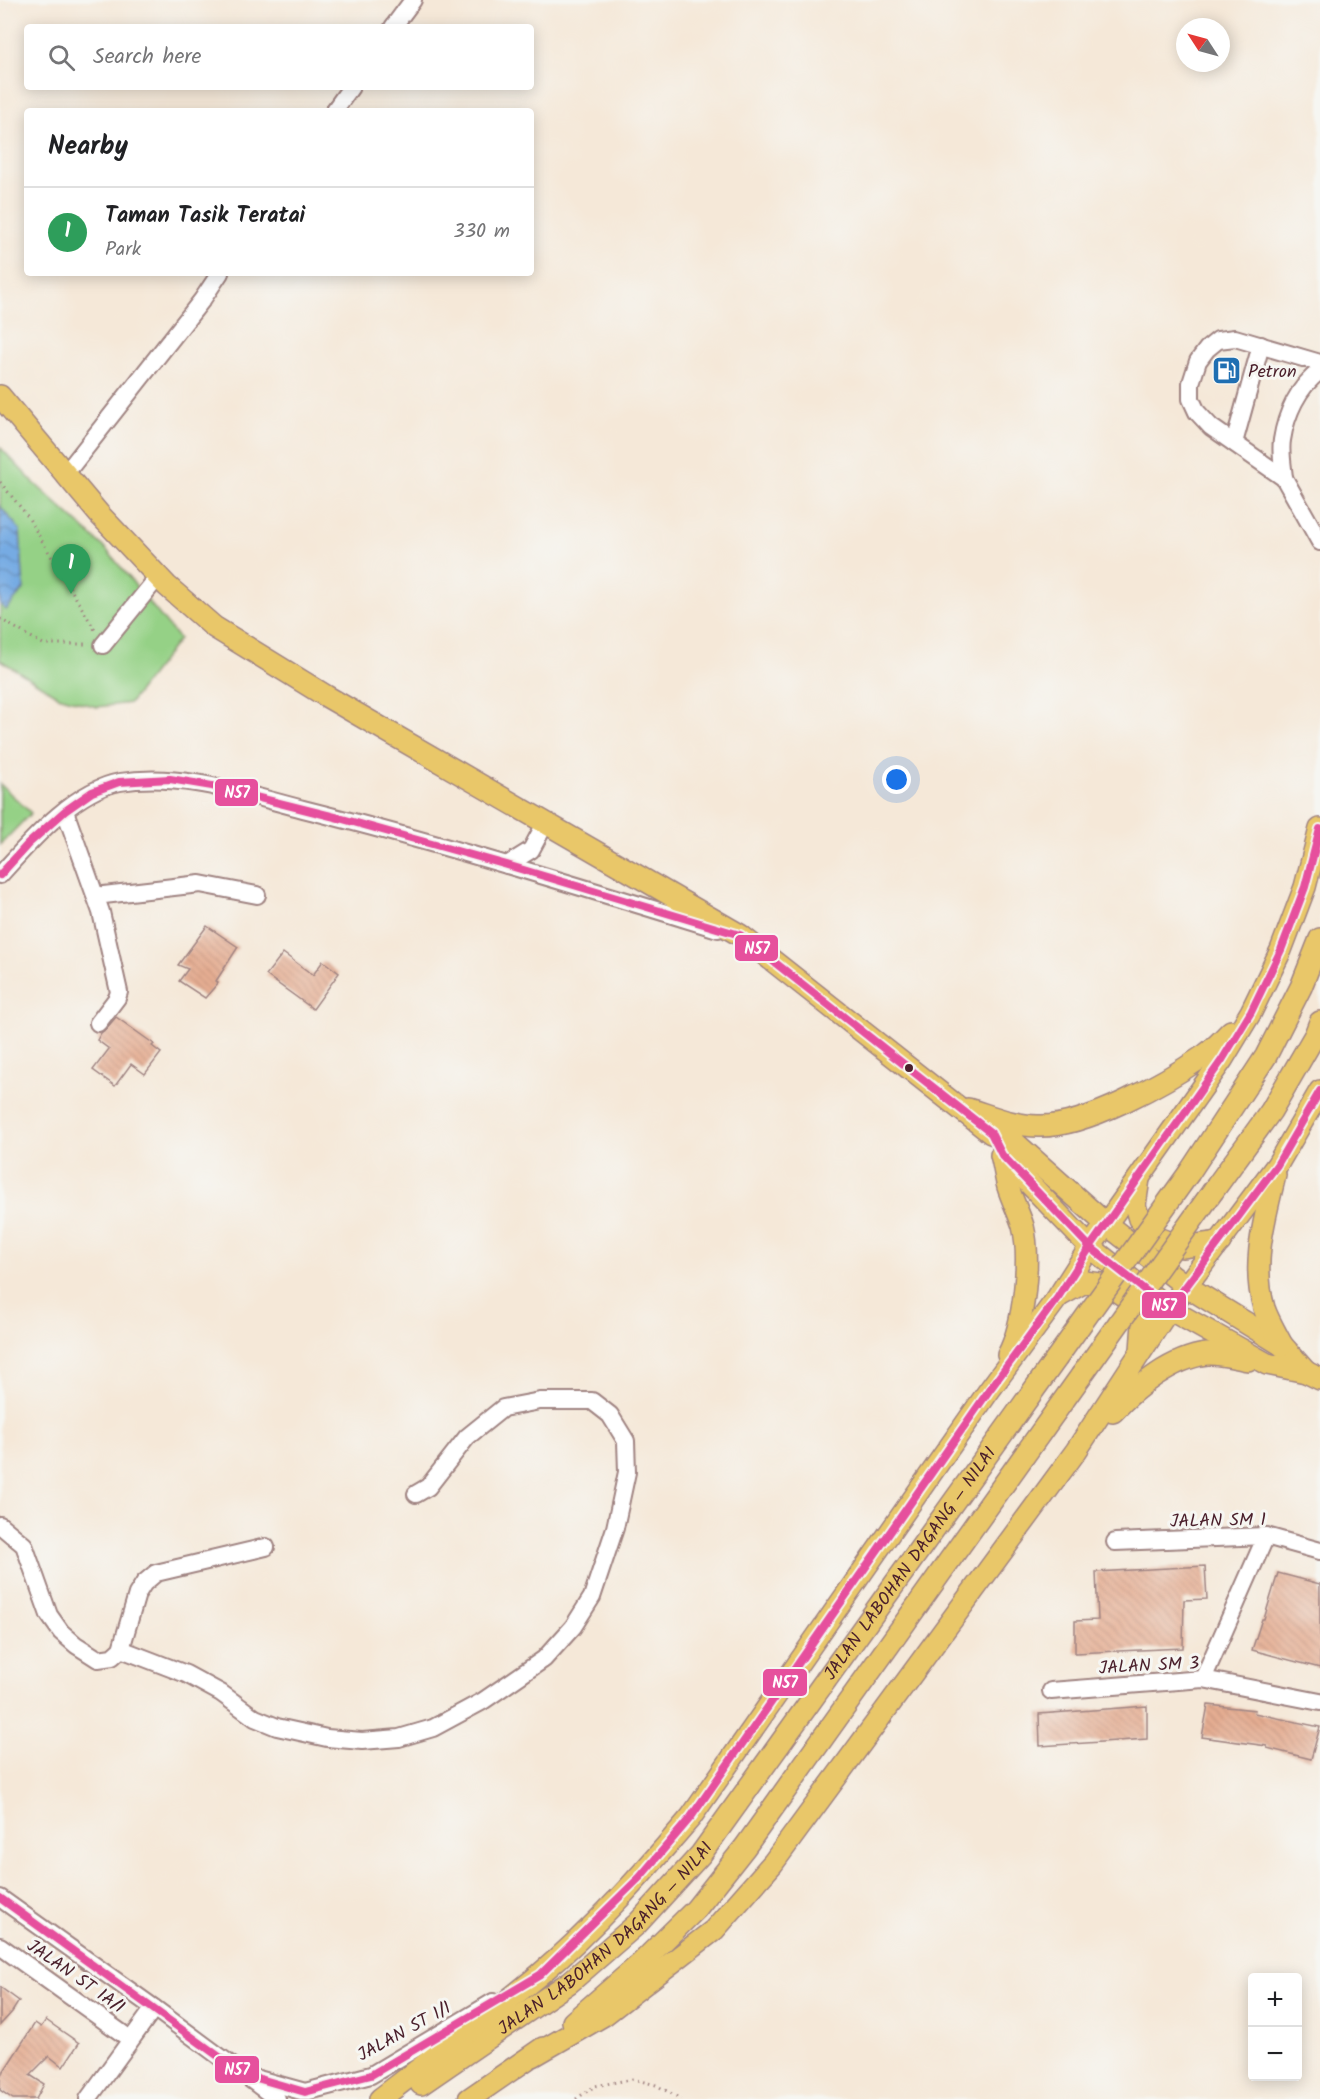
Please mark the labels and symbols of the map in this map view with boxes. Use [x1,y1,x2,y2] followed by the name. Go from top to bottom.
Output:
[1176,18,1230,72] north arrow
[1211,355,1243,387] fuel station icon: Petron
[1248,358,1297,387] place label: Petron
[52,544,90,594] pin: 1
[882,765,911,794] your location
[214,778,259,807] line badge: N57
[224,781,250,806] text: N57
[734,934,779,962] line badge: N57
[744,937,770,962] text: N57
[903,1062,915,1074] unlabelled marker
[1141,1291,1187,1319] line badge: N57
[1151,1294,1177,1319] text: N57
[817,1441,1005,1687] street label: JALAN LABOHAN DAGANG ‒ NILAI
[1170,1506,1266,1537] street label: JALAN SM 1
[1098,1649,1200,1684] street label: JALAN SM 3
[762,1668,808,1697] line badge: N57
[772,1671,798,1696] text: N57
[492,1836,721,2043] street label: JALAN LABOHAN DAGANG ‒ NILAI
[20,1932,130,2022] street label: JALAN ST 1A/1
[352,1995,457,2070] street label: JALAN ST 1/1
[214,2055,260,2084] line badge: N57
[224,2058,250,2083] text: N57

